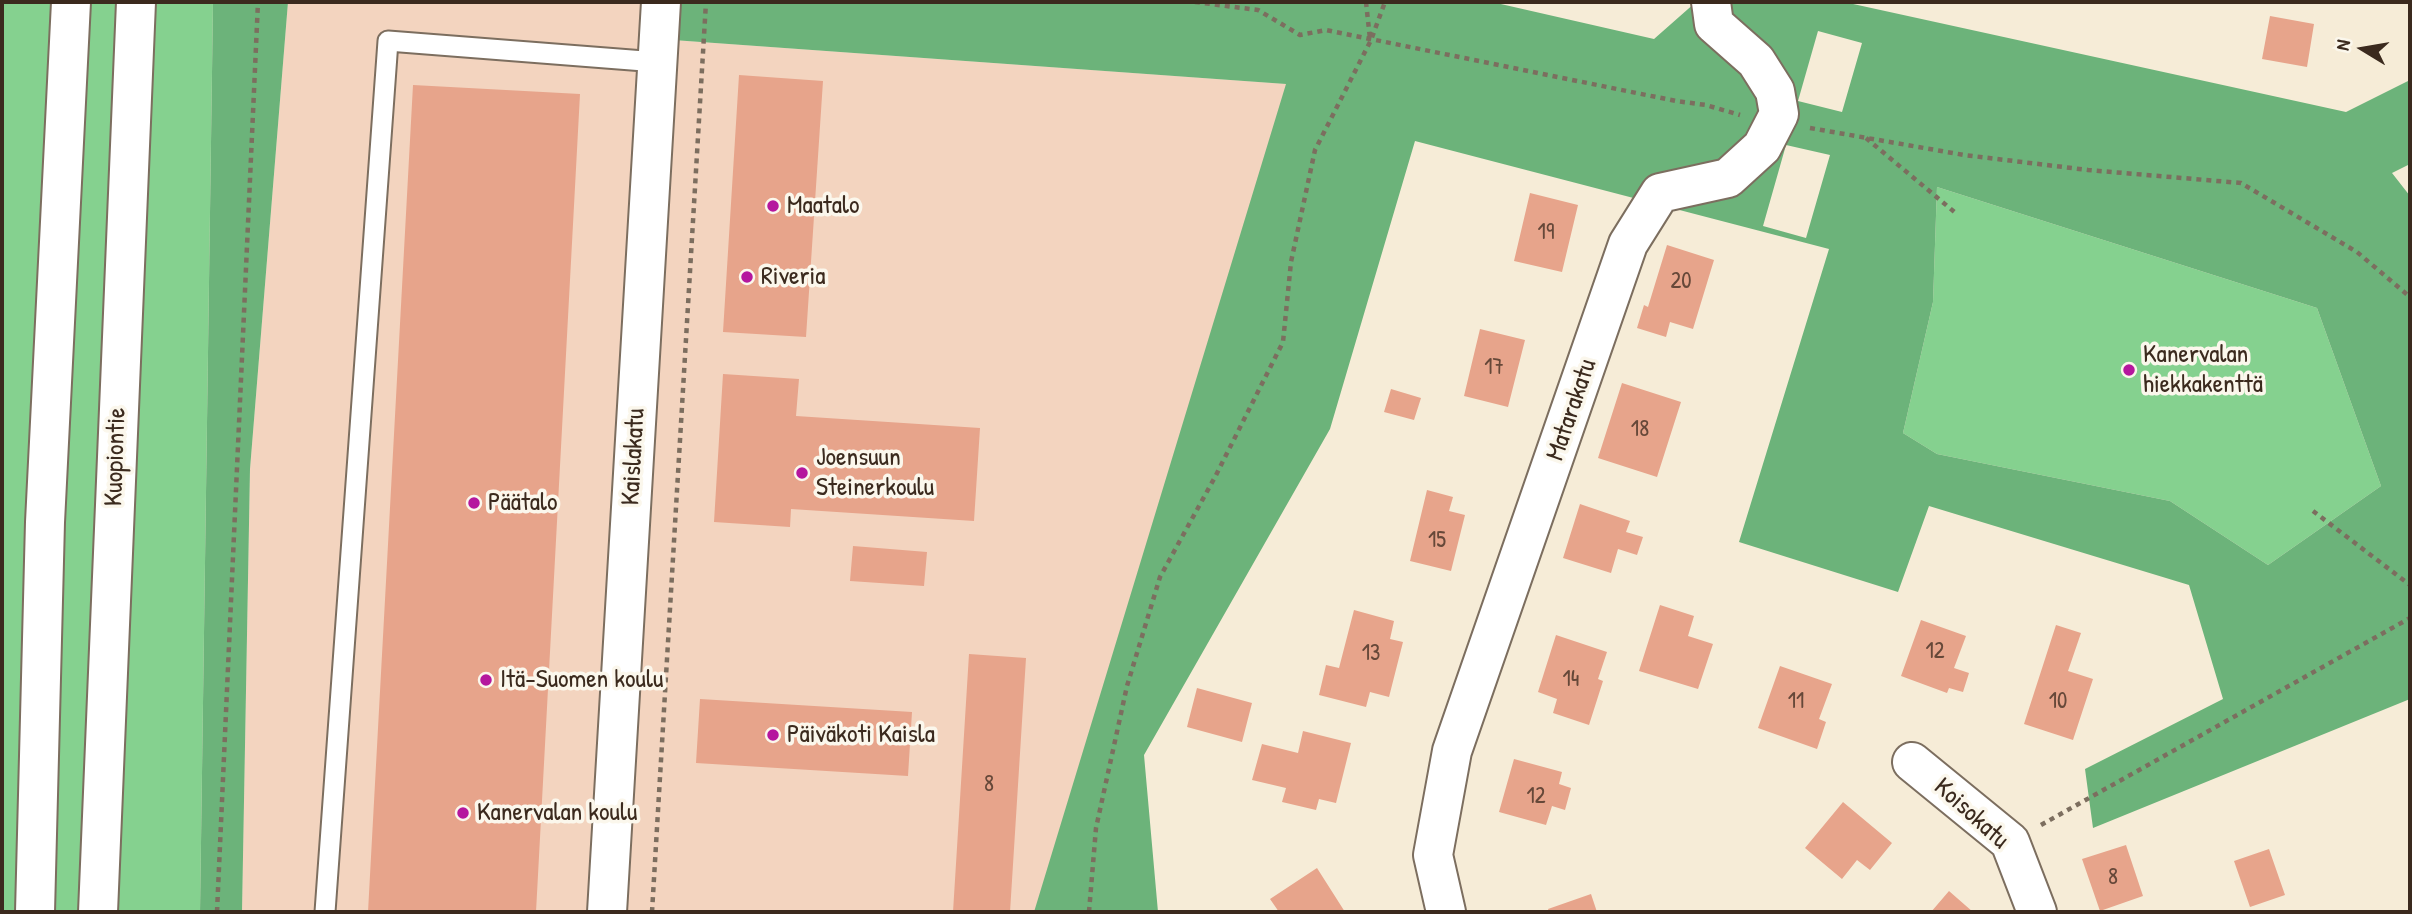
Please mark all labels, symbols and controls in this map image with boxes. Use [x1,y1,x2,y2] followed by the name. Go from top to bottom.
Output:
[2328,14,2398,84] north arrow
[2329,38,2356,52] text: N
[787,190,859,222] place label: Maatalo
[765,198,781,214] marker: Maatalo
[1538,219,1554,247] house number: 19
[761,261,825,293] place label: Riveria
[1670,268,1692,296] house number: 20
[739,269,755,285] marker: Riveria
[2143,339,2263,400] place label: Kanervalan hiekkakenttä
[1484,354,1504,382] house number: 17
[1540,355,1604,465] street label: Matarakatu
[2121,362,2137,378] marker: Kanervalan hiekkakenttä
[99,407,133,507] street label: Kuopiontie
[616,408,652,506] street label: Kaislakatu
[1631,416,1649,444] house number: 18
[816,442,934,504] place label: Joensuun Steinerkoulu
[794,465,810,481] marker: Joensuun Steinerkoulu
[488,487,557,519] place label: Päätalo
[466,495,482,511] marker: Päätalo
[1428,527,1446,555] house number: 15
[1925,638,1945,666] house number: 12
[1362,640,1380,668] house number: 13
[500,664,663,696] place label: Itä-Suomen koulu
[1563,666,1579,694] house number: 14
[478,672,494,688] marker: Itä-Suomen koulu
[1788,688,1804,716] house number: 11
[2049,688,2067,716] house number: 10
[787,719,935,751] place label: Päiväkoti Kaisla
[765,727,781,743] marker: Päiväkoti Kaisla
[984,771,994,799] house number: 8
[1927,772,2015,856] street label: Koisokatu
[1526,783,1546,811] house number: 12
[477,797,637,829] place label: Kanervalan koulu
[455,805,471,821] marker: Kanervalan koulu
[2108,864,2118,892] house number: 8

